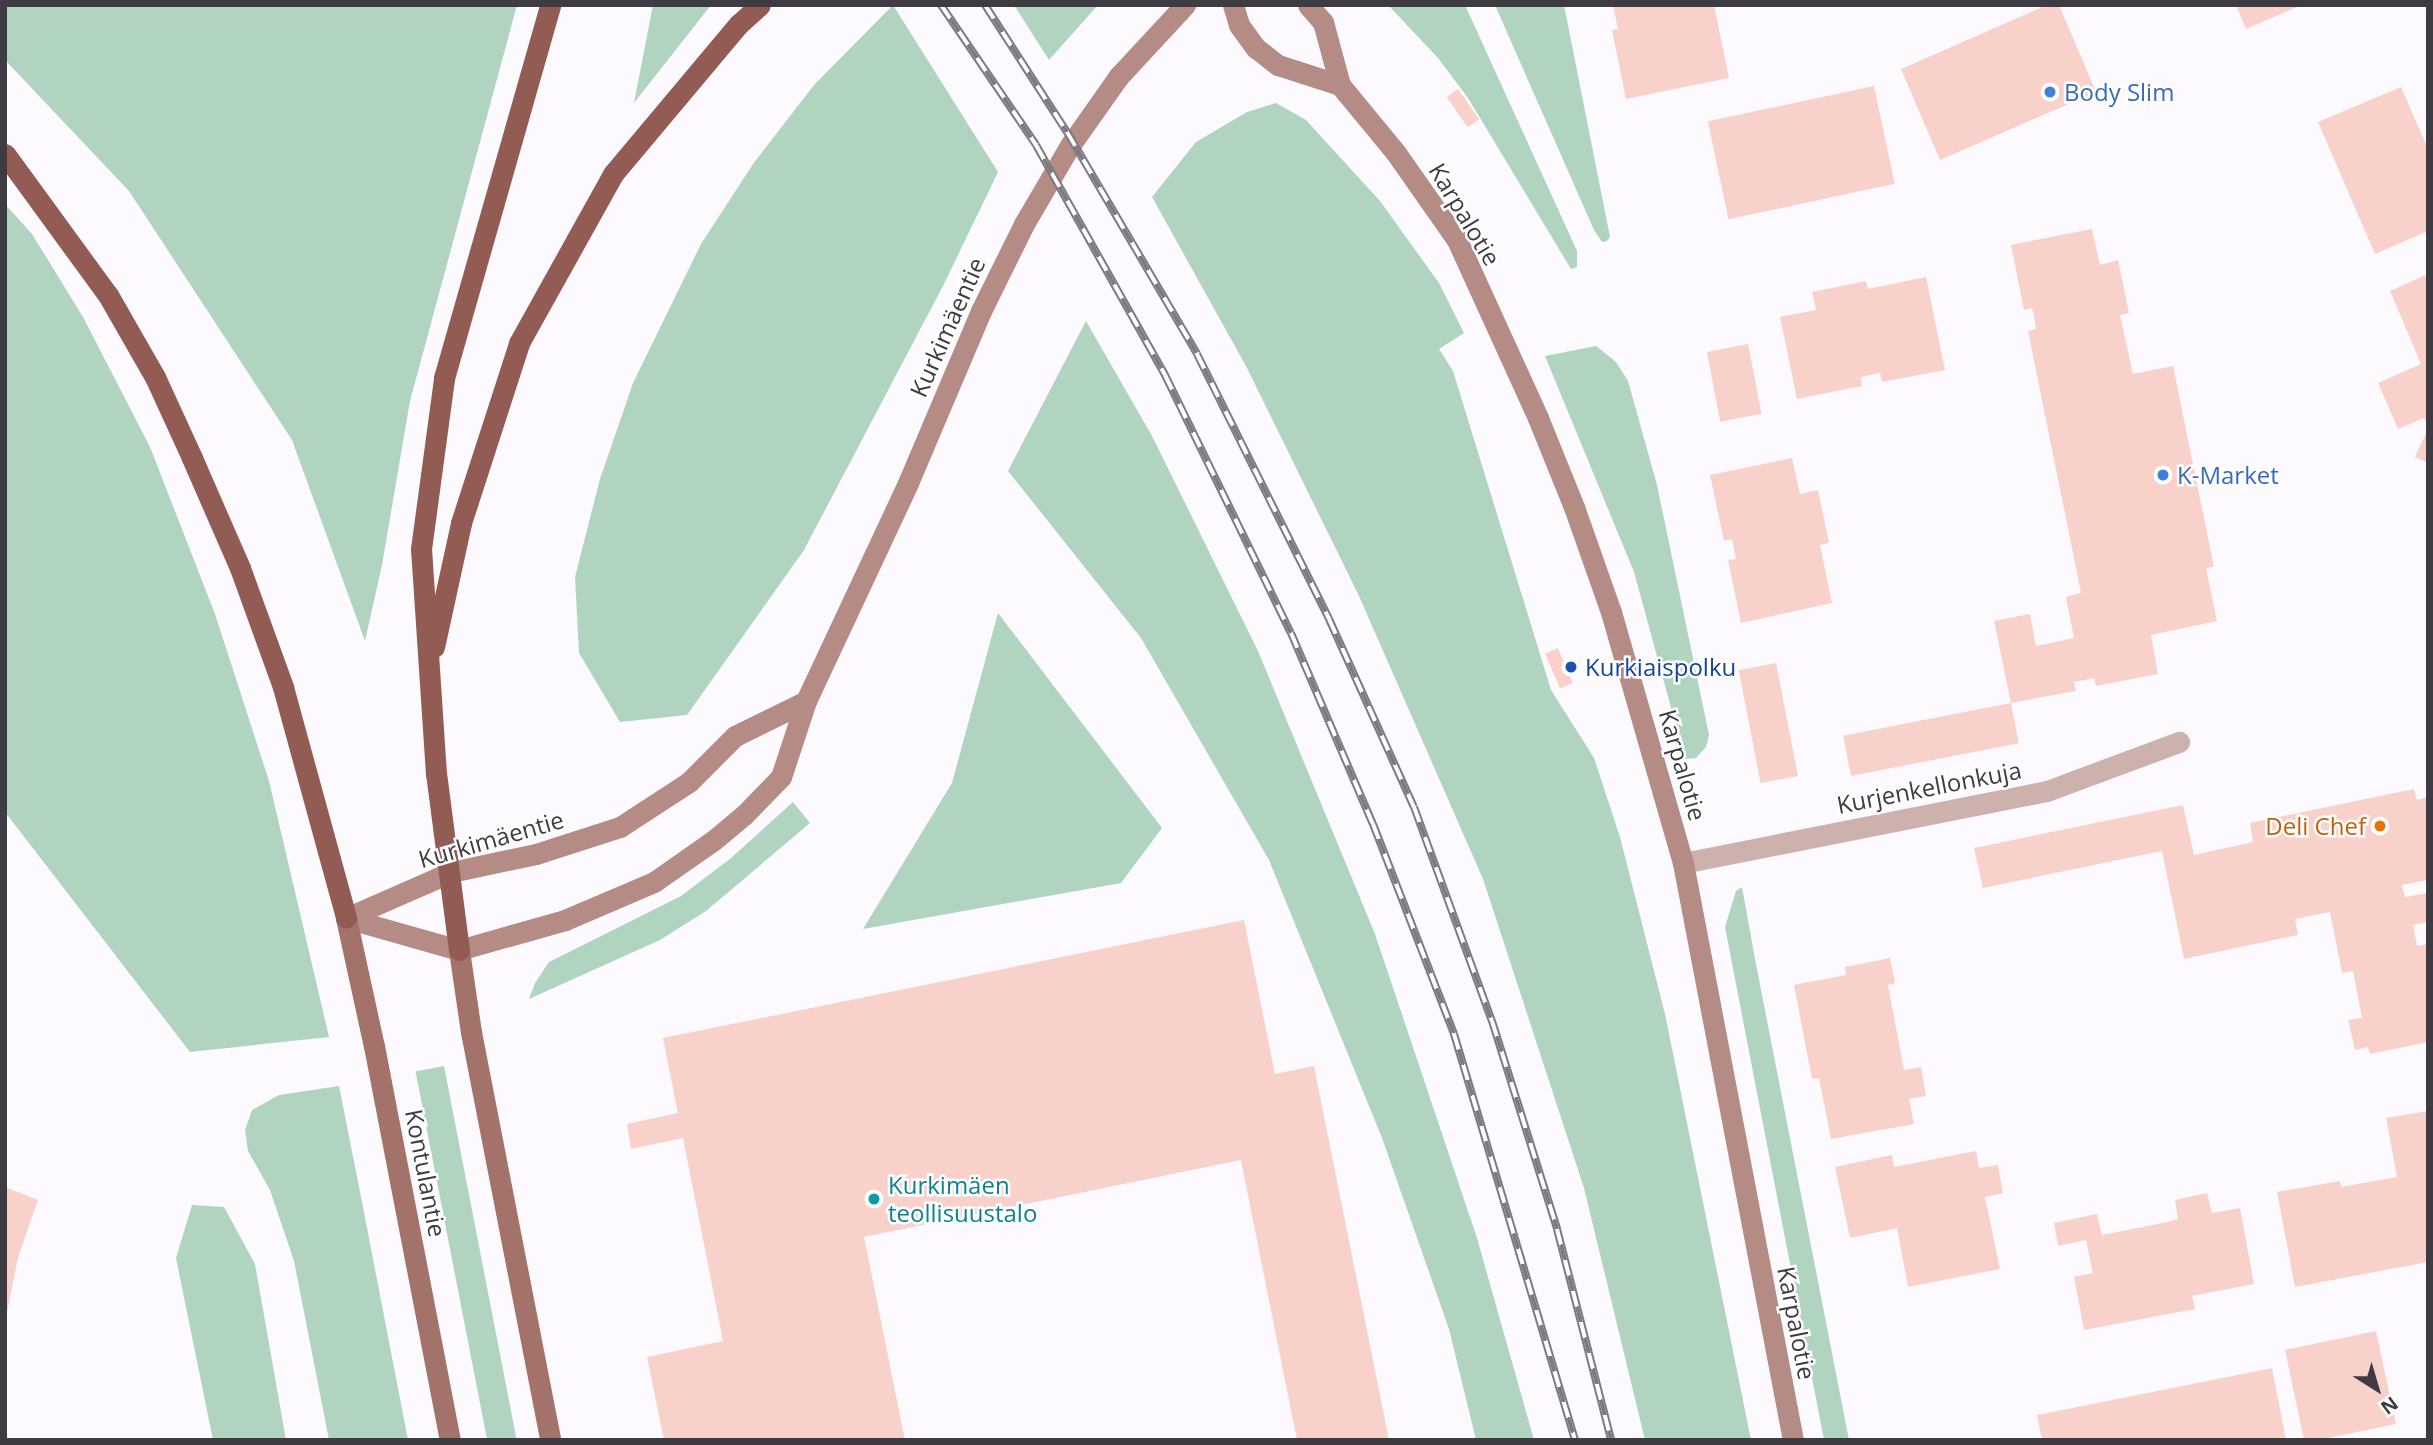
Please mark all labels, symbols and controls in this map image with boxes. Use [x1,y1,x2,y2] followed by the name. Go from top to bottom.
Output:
[2064,78,2174,106] place label: Body Slim
[2042,84,2058,100] marker: Body Slim
[1423,158,1507,270] street label: Karpalotie
[903,253,991,401] street label: Kurkimäentie
[2177,461,2279,489] place label: K-Market
[2155,467,2171,483] marker: K-Market
[1585,653,1736,681] place label: Kurkiaispolku
[1563,659,1579,675] marker: Kurkiaispolku
[1653,706,1713,824] street label: Karpalotie
[1834,755,2024,819] street label: Kurjenkellonkuja
[415,805,567,873] street label: Kurkimäentie
[2265,812,2366,840] place label: Deli Chef
[2372,818,2388,834] marker: Deli Chef
[400,1107,452,1239] street label: Kontulantie
[888,1171,1037,1227] place label: Kurkimäen teollisuustalo
[866,1191,882,1207] marker: Kurkimäen teollisuustalo
[1772,1264,1822,1382] street label: Karpalotie
[2342,1354,2412,1424] north arrow
[2376,1391,2404,1421] text: N

